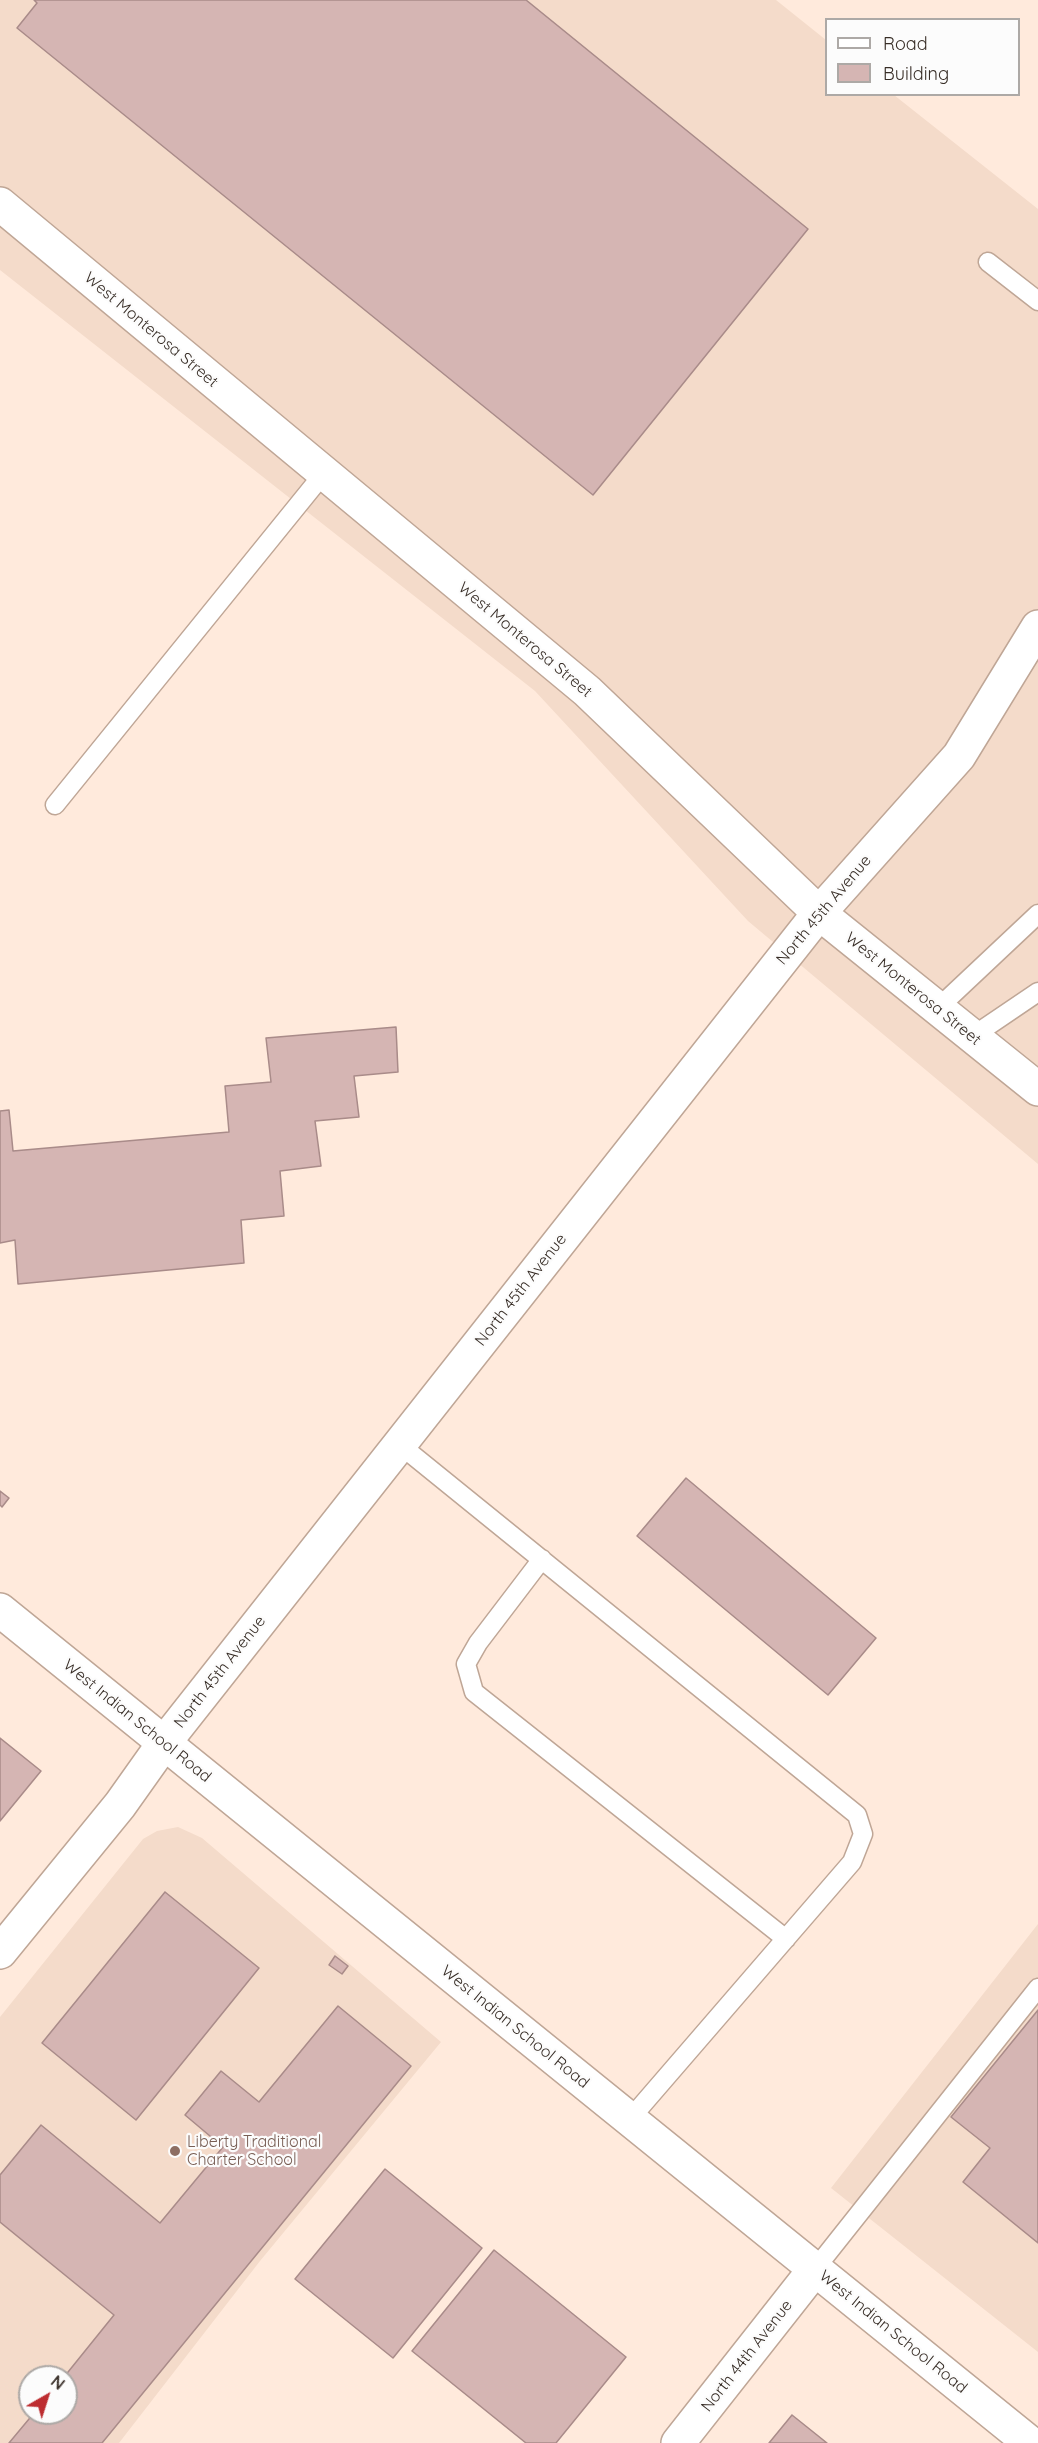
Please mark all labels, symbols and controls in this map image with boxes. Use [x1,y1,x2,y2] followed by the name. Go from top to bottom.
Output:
[825,18,1020,96] legend
[883,32,928,55] text: Road
[883,62,949,85] text: Building
[80,268,222,392] street label: West Monterosa Street
[454,578,596,702] street label: West Monterosa Street
[773,851,875,969] street label: North 45th Avenue
[841,928,985,1050] street label: West Monterosa Street
[471,1230,571,1350] street label: North 45th Avenue
[170,1612,270,1732] street label: North 45th Avenue
[59,1655,215,1787] street label: West Indian School Road
[437,1961,593,2093] street label: West Indian School Road
[187,2132,321,2170] place label: Liberty Traditional Charter School
[168,2144,182,2158] marker: Liberty Traditional Charter School
[815,2266,971,2398] street label: West Indian School Road
[697,2296,797,2416] street label: North 44th Avenue
[18,2365,78,2425] north arrow
[47,2371,69,2394] text: N

